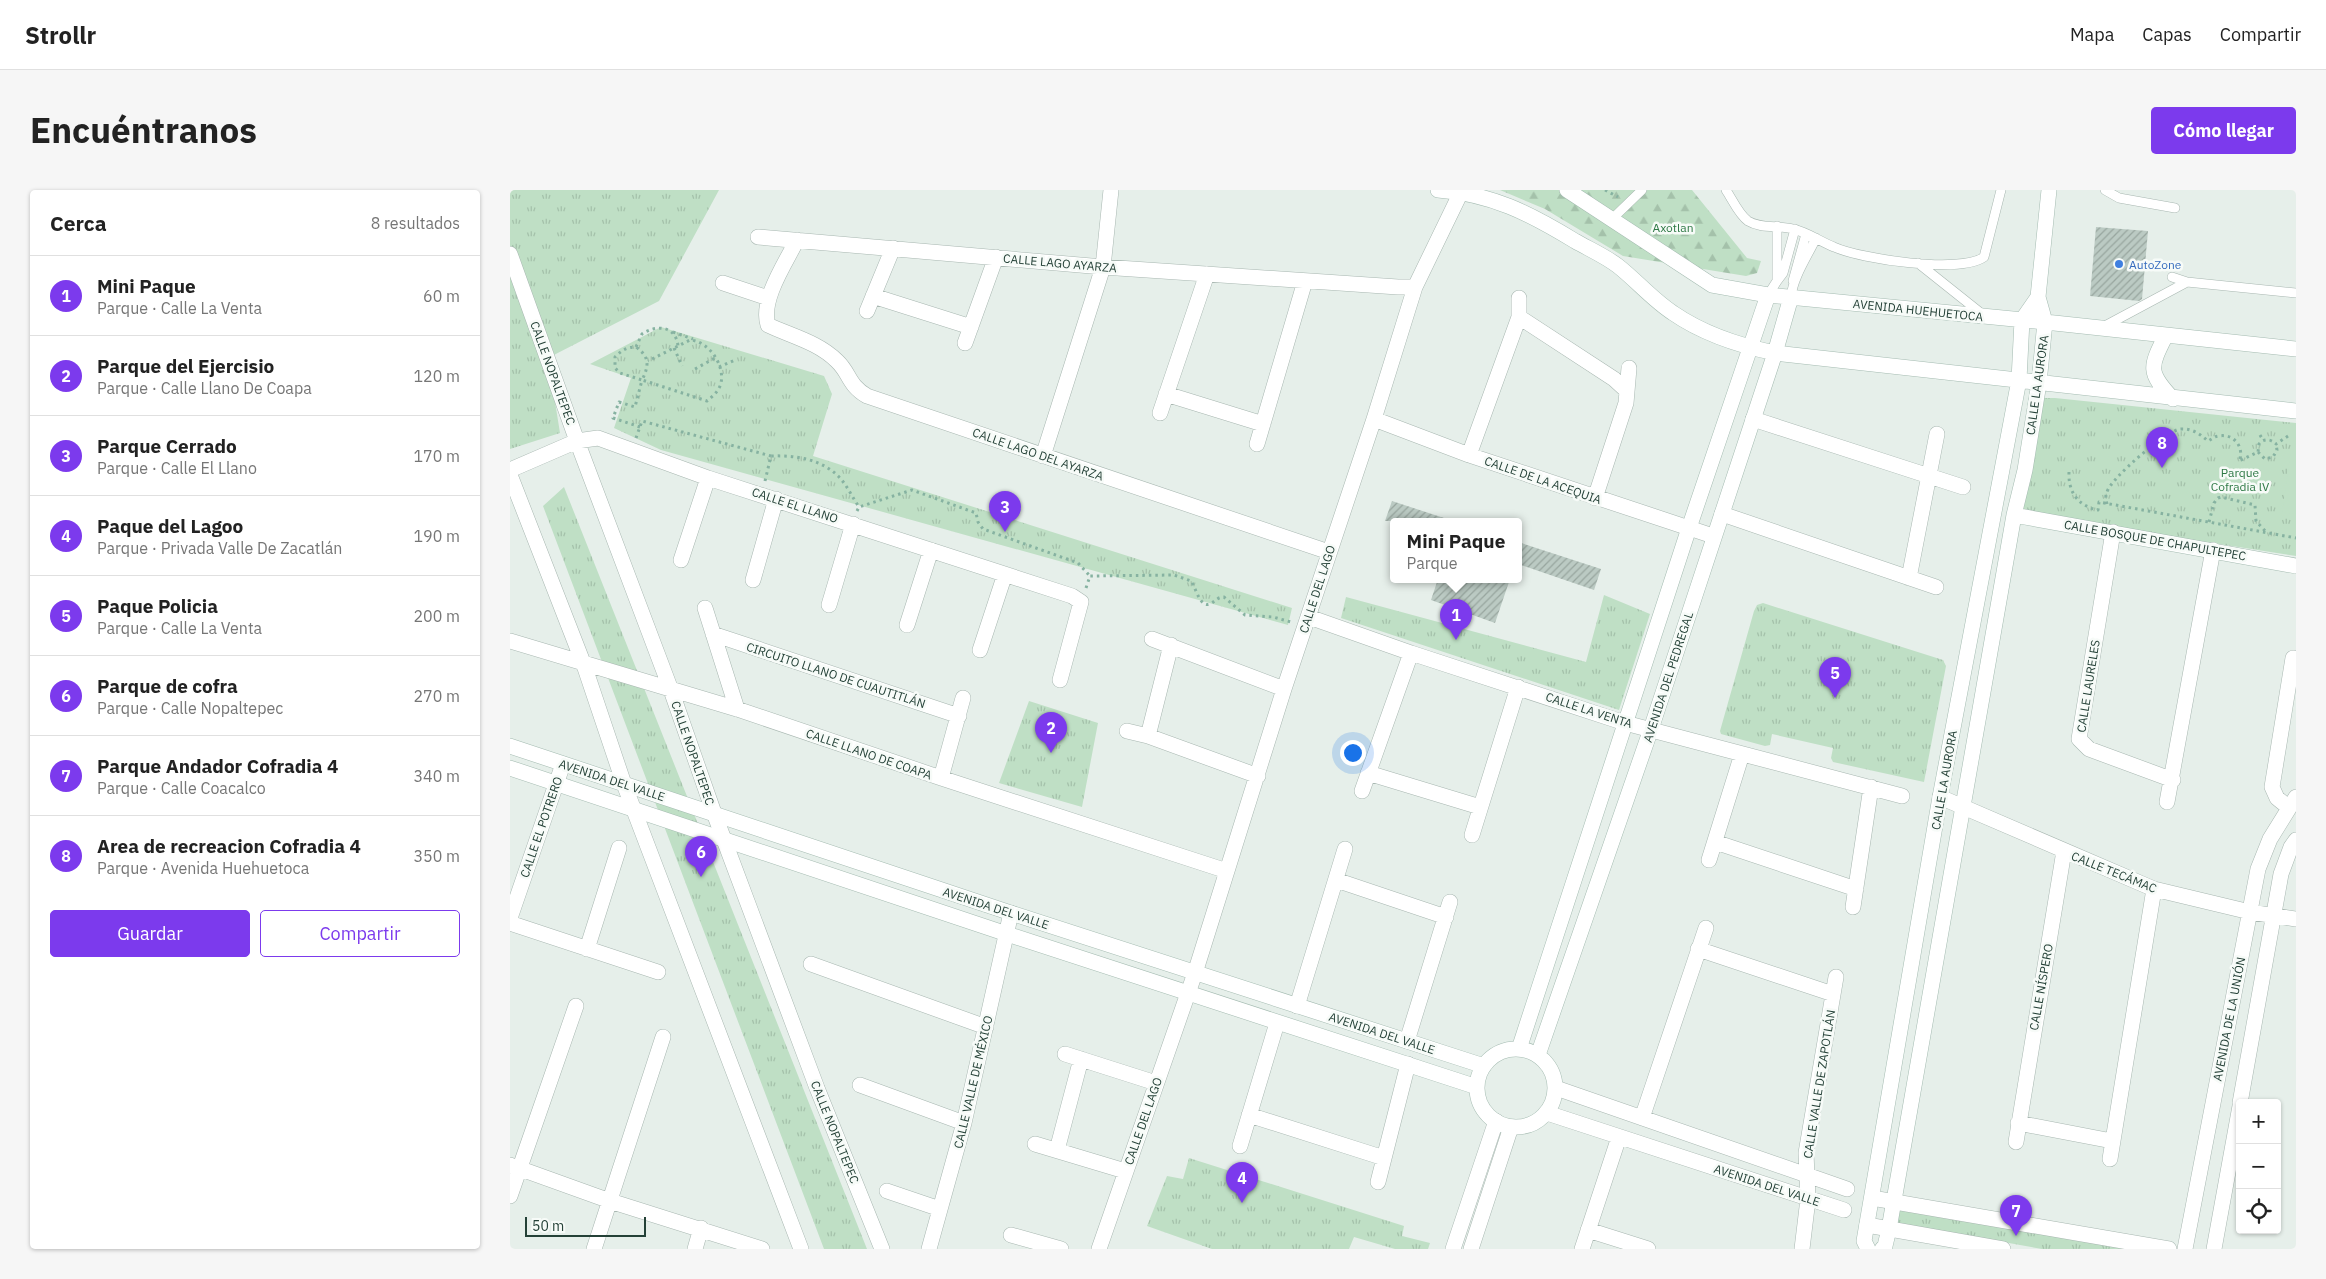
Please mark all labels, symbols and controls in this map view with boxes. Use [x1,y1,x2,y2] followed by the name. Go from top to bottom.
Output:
[25,19,96,51] text: Strollr
[2070,23,2114,46] text: Mapa
[2142,23,2192,46] text: Capas
[2220,23,2301,46] text: Compartir
[30,107,257,153] text: Encuéntranos
[2151,107,2296,154] button: Cómo llegar
[50,209,107,237] text: Cerca
[371,213,460,233] text: 8 resultados
[1652,220,1694,235] park label: Axotlan
[1003,251,1118,275] street label: CALLE LAGO AYARZA
[2129,257,2182,272] place label: AutoZone
[2113,258,2125,270] marker: AutoZone
[97,274,196,298] text: Mini Paque
[61,286,71,306] text: 1
[423,286,460,306] text: 60 m
[1852,296,1984,324] street label: AVENIDA HUEHUETOCA
[97,298,262,318] text: Parque · Calle La Venta
[527,319,579,427] street label: CALLE NOPALTEPEC
[2023,334,2051,436] street label: CALLE LA AURORA
[97,354,274,378] text: Parque del Ejercisio
[61,366,71,386] text: 2
[413,366,460,386] text: 120 m
[97,378,312,398] text: Parque · Calle Llano De Coapa
[970,424,1106,484] street label: CALLE LAGO DEL AYARZA
[2146,427,2178,468] pin: 8
[97,434,237,458] text: Parque Cerrado
[61,446,71,466] text: 3
[413,446,460,466] text: 170 m
[1483,453,1604,507] street label: CALLE DE LA ACEQUIA
[97,458,257,478] text: Parque · Calle El Llano
[2211,465,2270,494] park label: Parque Cofradia lV
[750,484,840,526] street label: CALLE EL LLANO
[989,491,1021,532] pin: 3
[97,514,243,538] text: Paque del Lagoo
[2063,517,2248,563] street label: CALLE BOSQUE DE CHAPULTEPEC
[1390,518,1522,583] popup
[61,526,71,546] text: 4
[413,526,460,546] text: 190 m
[1407,529,1505,553] text: Mini Paque
[97,538,342,558] text: Parque · Privada Valle De Zacatlán
[1296,543,1338,635] street label: CALLE DEL LAGO
[1407,553,1458,573] text: Parque
[97,594,218,618] text: Paque Policia
[1440,599,1472,640] pin: 1
[61,606,71,626] text: 5
[413,606,460,626] text: 200 m
[1640,610,1696,744] street label: AVENIDA DEL PEDREGAL
[97,618,262,638] text: Parque · Calle La Venta
[744,639,928,711] street label: CIRCUITO LLANO DE CUAUTITLÁN
[2073,639,2103,733] street label: CALLE LAURELES
[1819,657,1851,698] pin: 5
[97,674,238,698] text: Parque de cofra
[61,686,71,706] text: 6
[413,686,460,706] text: 270 m
[1544,689,1635,731] street label: CALLE LA VENTA
[97,698,283,718] text: Parque · Calle Nopaltepec
[668,699,718,808] street label: CALLE NOPALTEPEC
[1035,712,1067,753] pin: 2
[804,725,934,783] street label: CALLE LLANO DE COAPA
[1928,729,1960,831] street label: CALLE LA AURORA
[1340,740,1366,766] your location
[97,754,339,778] text: Parque Andador Cofradia 4
[557,756,667,804] street label: AVENIDA DEL VALLE
[61,766,71,786] text: 7
[413,766,460,786] text: 340 m
[517,774,565,880] street label: CALLE EL POTRERO
[97,778,266,798] text: Parque · Calle Coacalco
[97,834,361,858] text: Area de recreacion Cofradia 4
[685,836,717,877] pin: 6
[61,846,71,866] text: 8
[413,846,460,866] text: 350 m
[2069,848,2159,896] street label: CALLE TECÁMAC
[97,858,309,878] text: Parque · Avenida Huehuetoca
[941,884,1051,932] street label: AVENIDA DEL VALLE
[50,910,250,957] button: Guardar
[260,910,460,957] button: Compartir
[2026,943,2056,1031] street label: CALLE NÍSPERO
[2210,956,2248,1082] street label: AVENIDA DE LA UNIÓN
[1800,1008,1838,1160] street label: CALLE VALLE DE ZAPOTLÁN
[1327,1009,1437,1057] street label: AVENIDA DEL VALLE
[950,1014,996,1150] street label: CALLE VALLE DE MÉXICO
[1121,1075,1165,1167] street label: CALLE DEL LAGO
[808,1079,863,1186] street label: CALLE NOPALTEPEC
[2236,1099,2281,1234] map controls
[2236,1099,2281,1144] button: +
[2236,1144,2281,1189] button: −
[1712,1161,1822,1209] street label: AVENIDA DEL VALLE
[1226,1162,1258,1203] pin: 4
[2236,1189,2281,1234] button: locate
[2000,1195,2032,1236] pin: 7
[525,1214,646,1237] scale bar
[532,1217,564,1235] text: 50 m

